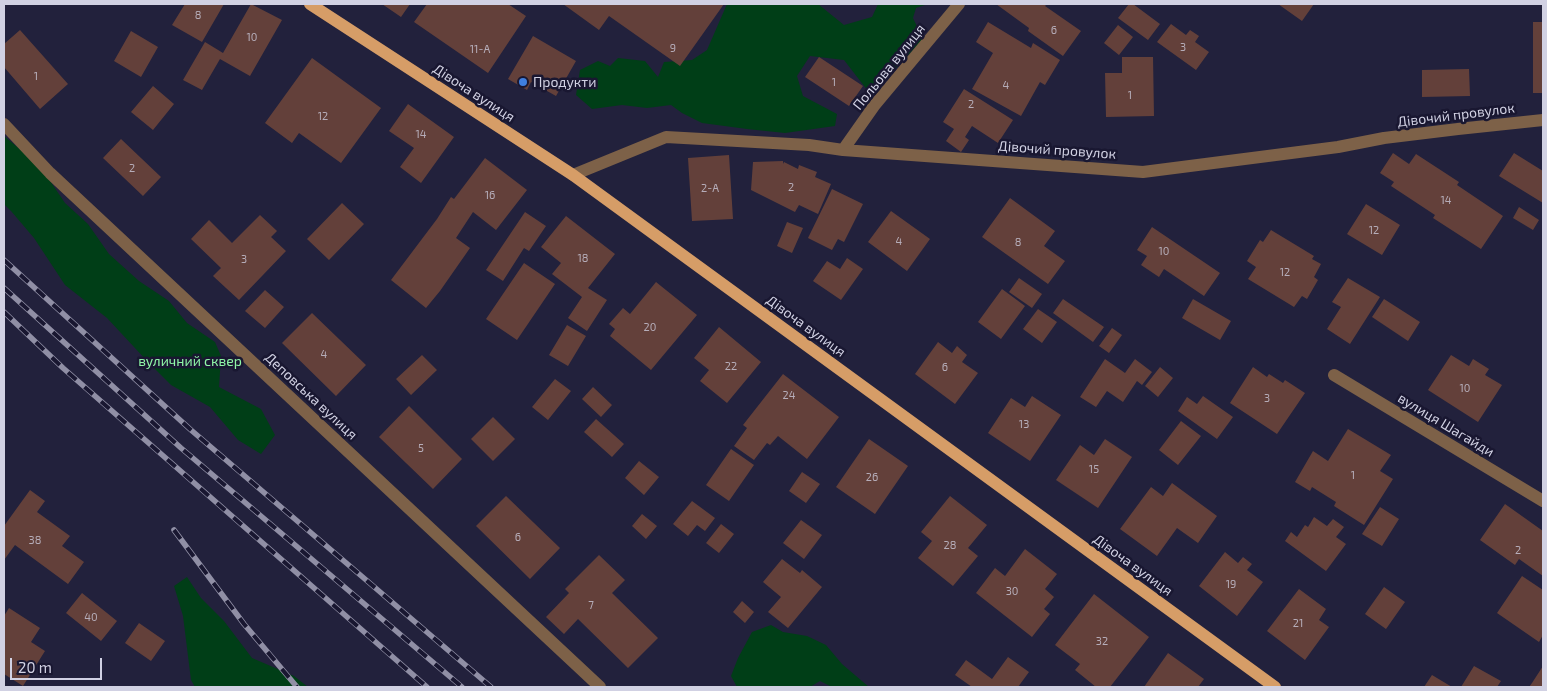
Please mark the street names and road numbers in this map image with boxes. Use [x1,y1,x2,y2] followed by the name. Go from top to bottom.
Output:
[849,21,929,113] street label: Польова вулиця
[430,60,518,126] street label: Дівоча вулиця
[1396,99,1516,131] street label: Дівочий провулок
[997,137,1117,163] street label: Дівочий провулок
[763,292,849,360] street label: Дівоча вулиця
[261,349,361,443] street label: Деповська вулиця
[1395,390,1497,460] street label: вулиця Шагайди
[1090,531,1176,599] street label: Дівоча вулиця

